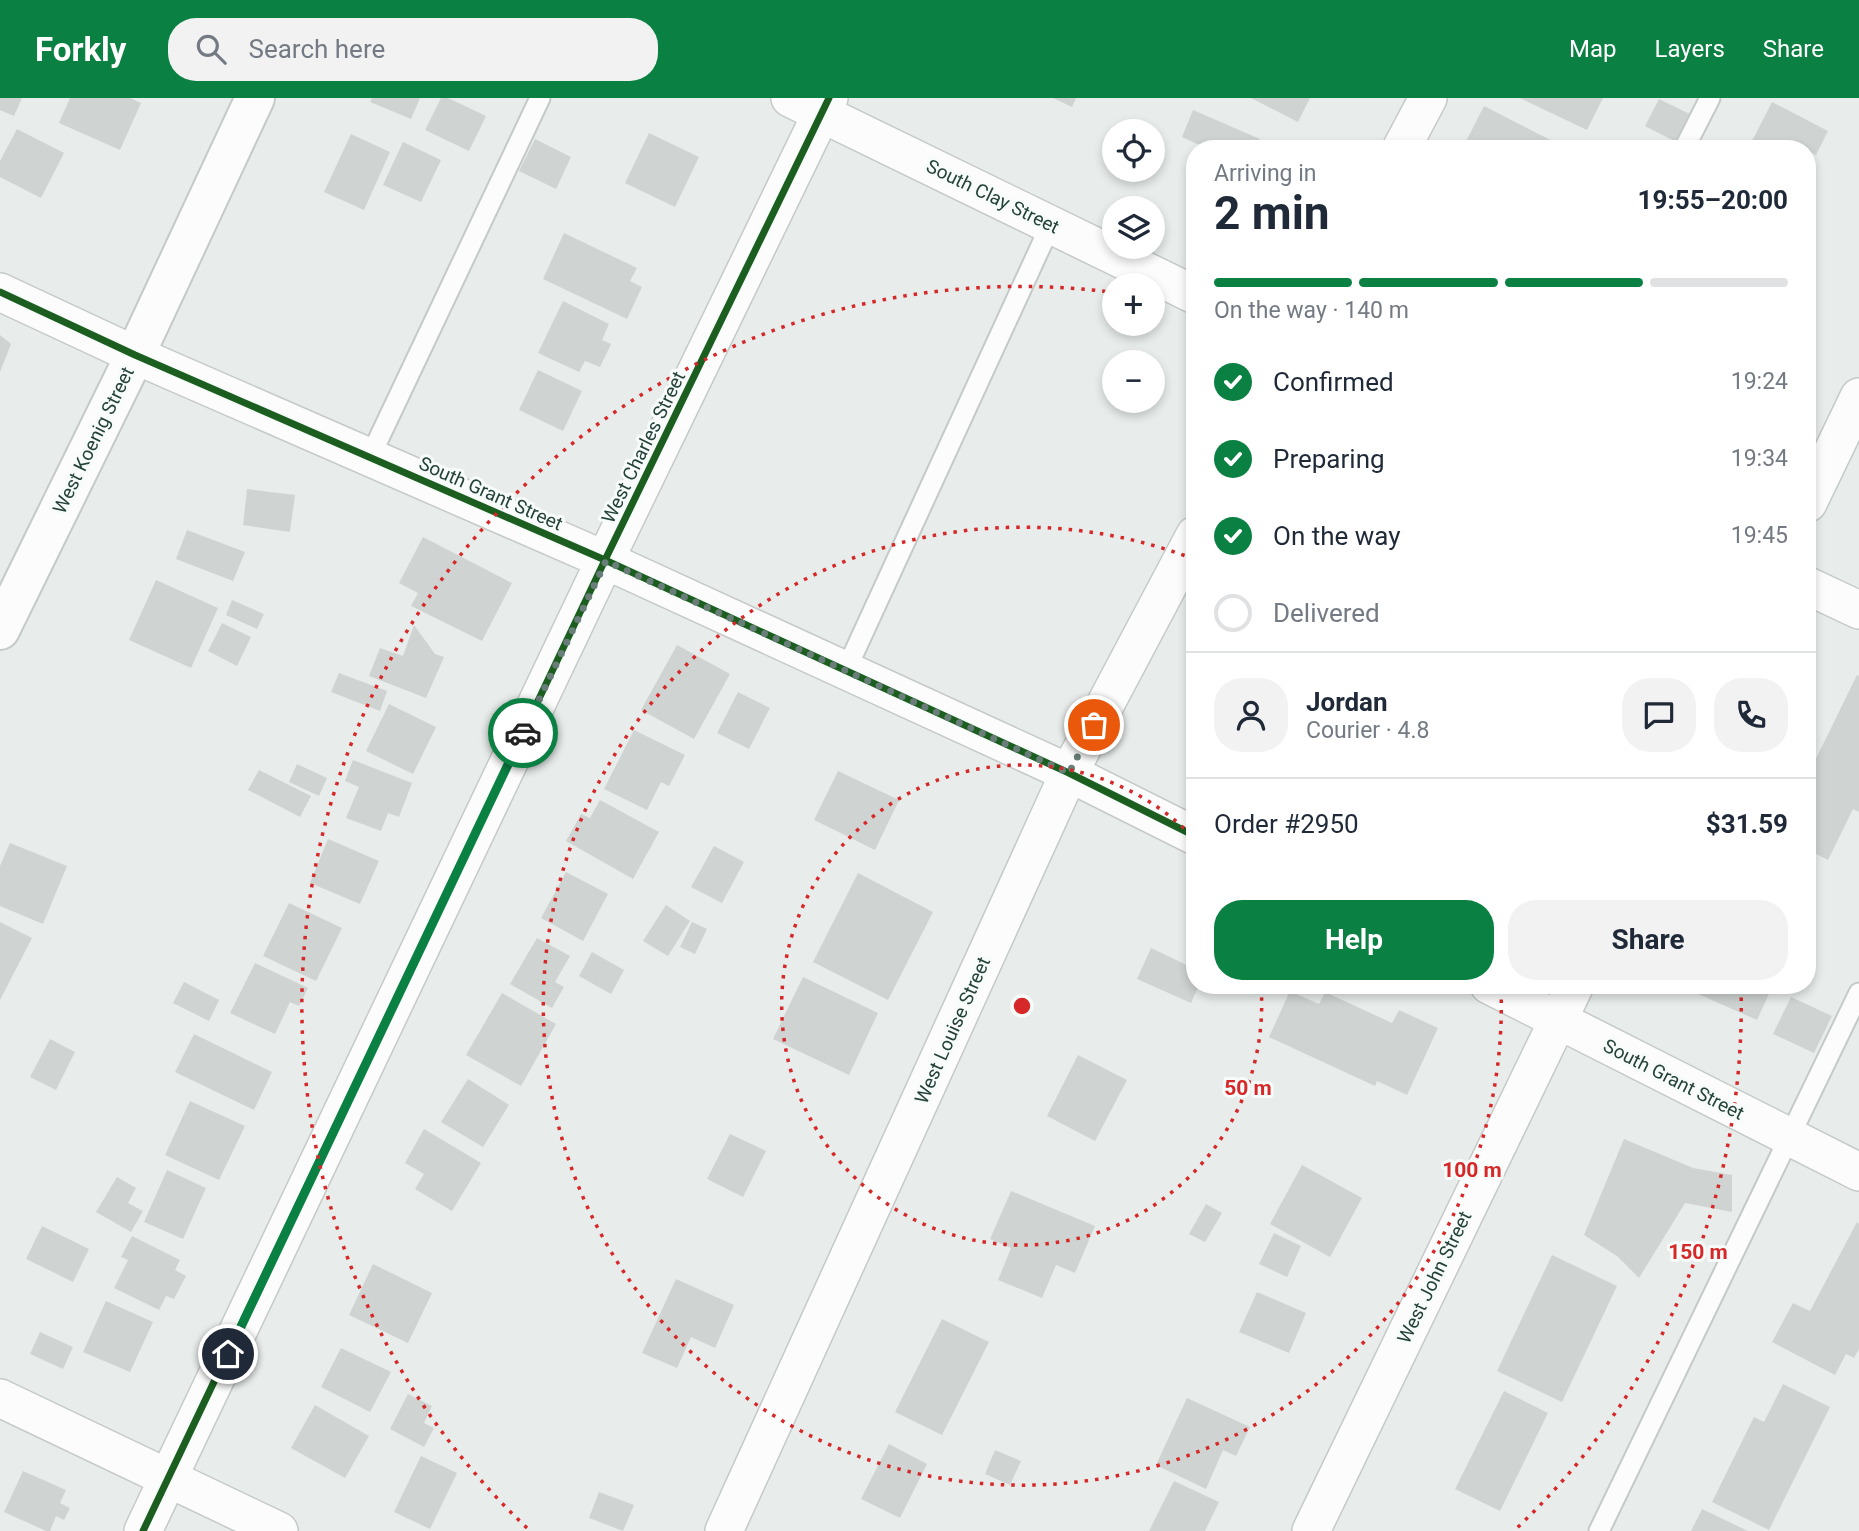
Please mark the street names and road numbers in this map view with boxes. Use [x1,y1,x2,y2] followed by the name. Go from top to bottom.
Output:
[923,154,1063,239] street label: South Clay Street
[48,363,139,517] street label: West Koenig Street
[597,367,690,527] street label: West Charles Street
[415,451,566,535] street label: South Grant Street
[910,953,995,1107] street label: West Louise Street
[1600,1034,1748,1125] street label: South Grant Street
[1392,1207,1476,1347] street label: West John Street

